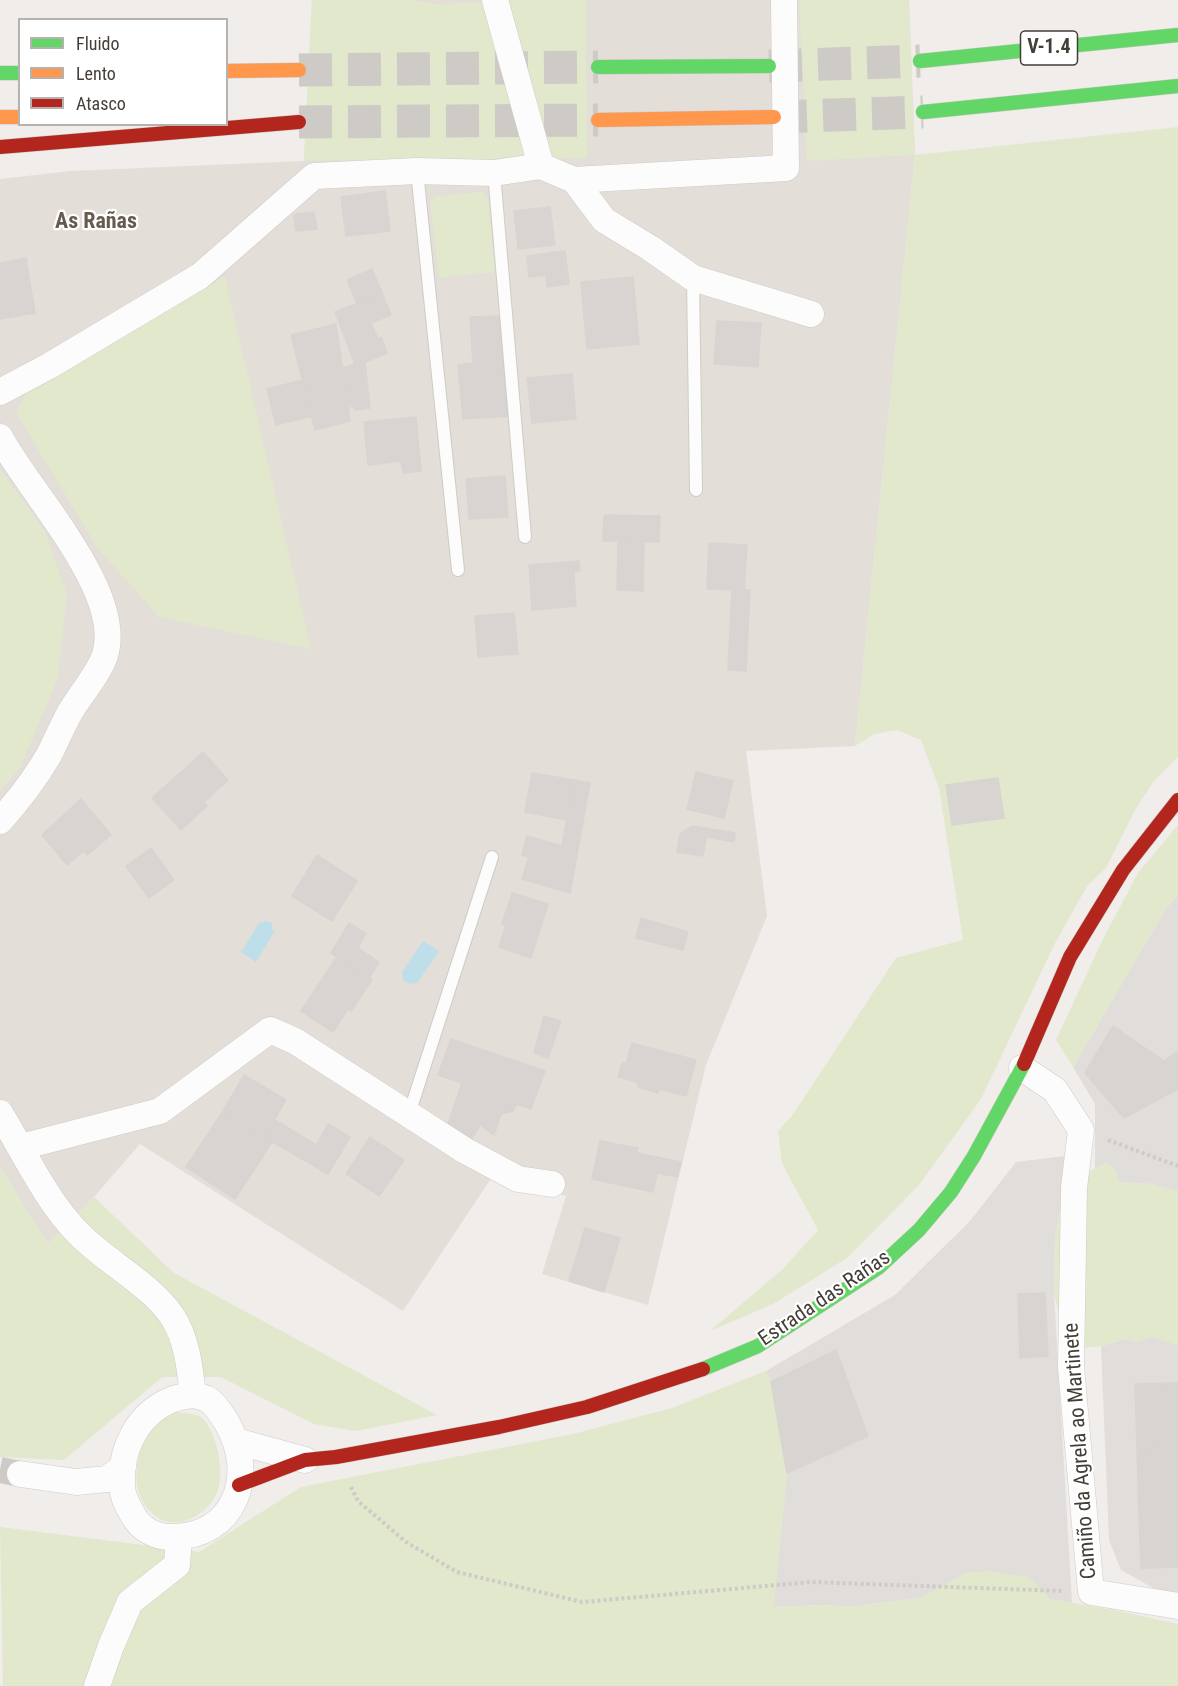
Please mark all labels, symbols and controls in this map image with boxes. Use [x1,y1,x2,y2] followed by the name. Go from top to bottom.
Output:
[18,18,228,126] legend
[1020,31,1078,65] road number: V-1.4
[76,33,120,54] text: Fluido
[76,63,116,84] text: Lento
[76,93,126,114] text: Atasco
[55,209,137,235] district label: As Rañas
[754,1246,896,1352] street label: Estrada das Rañas
[1059,1322,1103,1580] street label: Camiño da Agrela ao Martinete

